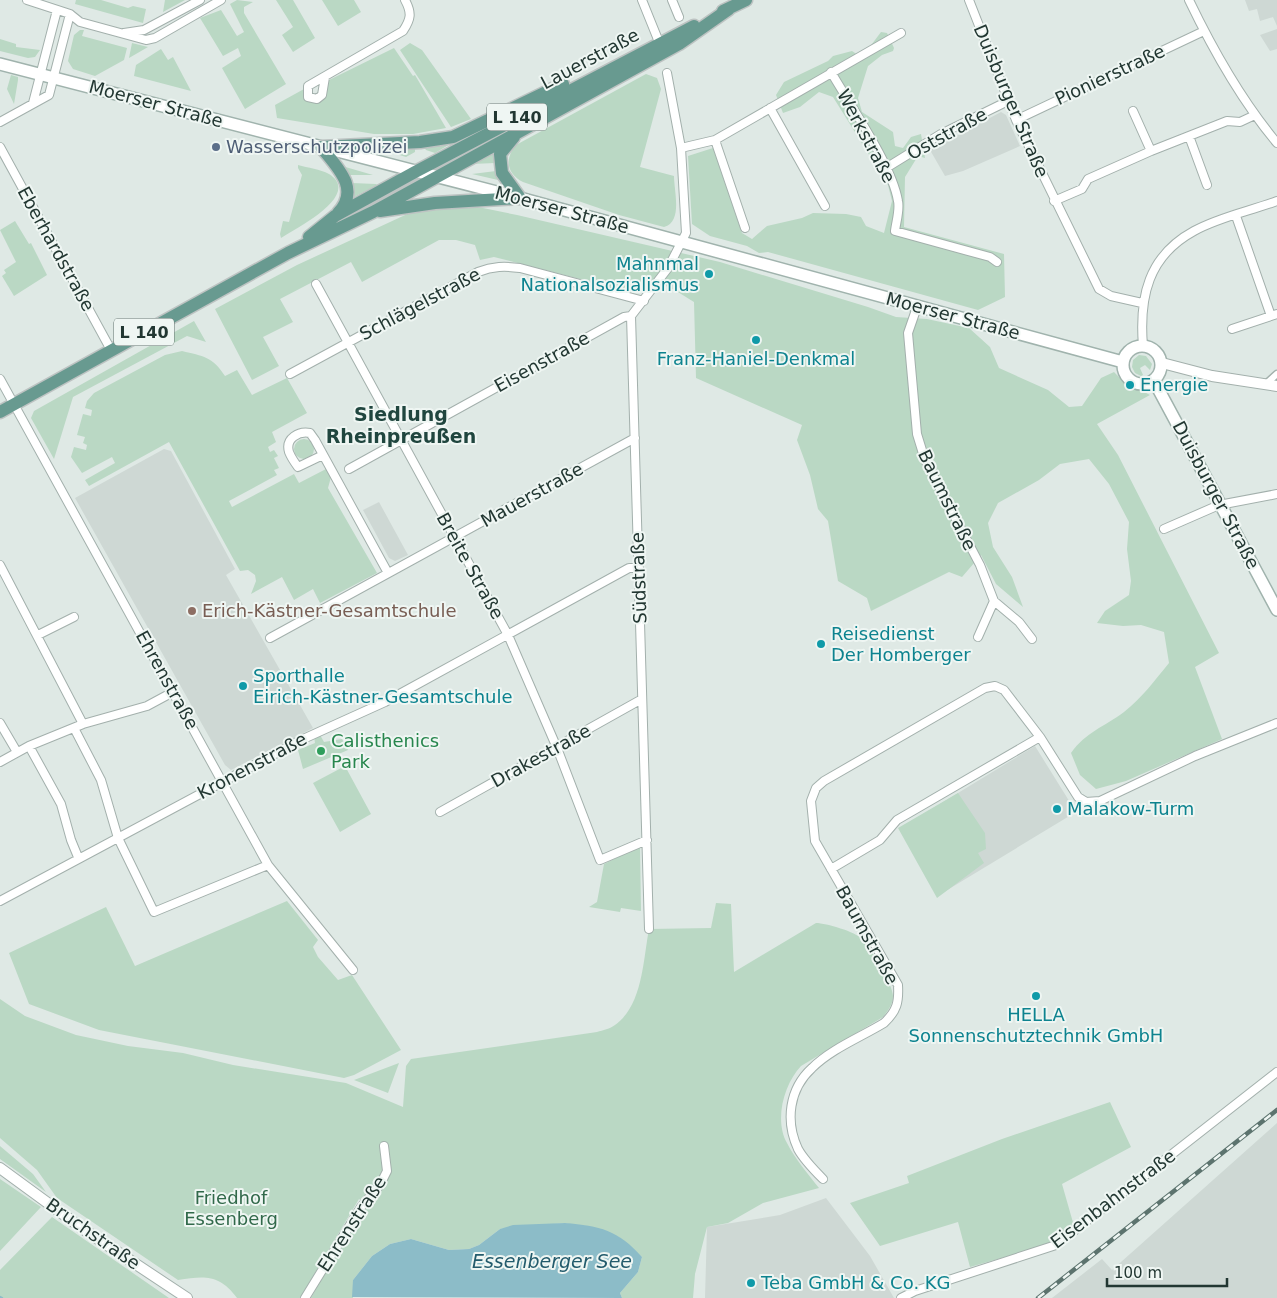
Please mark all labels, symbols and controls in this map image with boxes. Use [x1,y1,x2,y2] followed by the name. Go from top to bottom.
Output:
[970,21,1053,181] street label: Duisburger Straße
[537,24,642,93] street label: Lauerstraße
[1052,40,1168,109] street label: Pionierstraße
[87,76,225,132] street label: Moerser Straße
[833,85,900,186] street label: Werkstraße
[903,103,990,164] street label: Oststraße
[487,104,547,130] road number: L 140
[226,136,407,157] place label: Wasserschutzpolizei
[210,141,222,153] marker: Wasserschutzpolizei
[493,182,631,238] street label: Moerser Straße
[14,183,99,315] street label: Eberhardstraße
[520,253,699,295] place label: Mahnmal Nationalsozialismus
[356,263,484,344] street label: Schlägelstraße
[703,268,715,280] marker: Mahnmal Nationalsozialismus
[884,288,1022,344] street label: Moerser Straße
[114,318,174,346] road number: L 140
[491,327,593,396] street label: Eisenstraße
[750,334,762,346] marker: Franz-Haniel-Denkmal
[657,348,855,369] place label: Franz-Haniel-Denkmal
[1140,374,1208,395] place label: Energie
[1124,379,1136,391] marker: Energie
[326,403,476,447] district label: Siedlung Rheinpreußen
[1169,417,1264,572] street label: Duisburger Straße
[914,446,981,554] street label: Baumstraße
[477,458,587,531] street label: Mauerstraße
[433,509,508,623] street label: Breite Straße
[626,532,651,624] street label: Südstraße
[202,600,457,621] place label: Erich-Kästner-Gesamtschule
[186,605,198,617] marker: Erich-Kästner-Gesamtschule
[831,623,971,665] place label: Reisedienst Der Homberger
[132,627,203,733] street label: Ehrenstraße
[815,638,827,650] marker: Reisedienst Der Homberger
[253,665,513,707] place label: Sporthalle Eirich-Kästner-Gesamtschule
[237,680,249,692] marker: Sporthalle Eirich-Kästner-Gesamtschule
[487,720,594,792] street label: Drakestraße
[193,728,310,803] street label: Kronenstraße
[331,730,439,772] place label: Calisthenics Park
[315,745,327,757] marker: Calisthenics Park
[1067,798,1194,819] place label: Malakow-Turm
[1051,803,1063,815] marker: Malakow-Turm
[832,882,903,988] street label: Baumstraße
[1030,990,1042,1002] marker: HELLA Sonnenschutztechnik GmbH
[909,1004,1163,1046] place label: HELLA Sonnenschutztechnik GmbH
[1046,1145,1179,1252] street label: Eisenbahnstraße
[313,1172,390,1275] street label: Ehrenstraße
[184,1187,278,1229] park label: Friedhof Essenberg
[42,1194,144,1274] street label: Bruchstraße
[472,1250,632,1272] water label: Essenberger See
[1107,1256,1227,1288] scale bar
[1114,1264,1162,1282] text: 100 m
[760,1272,951,1293] place label: Teba GmbH & Co. KG
[745,1277,757,1289] marker: Teba GmbH & Co. KG

